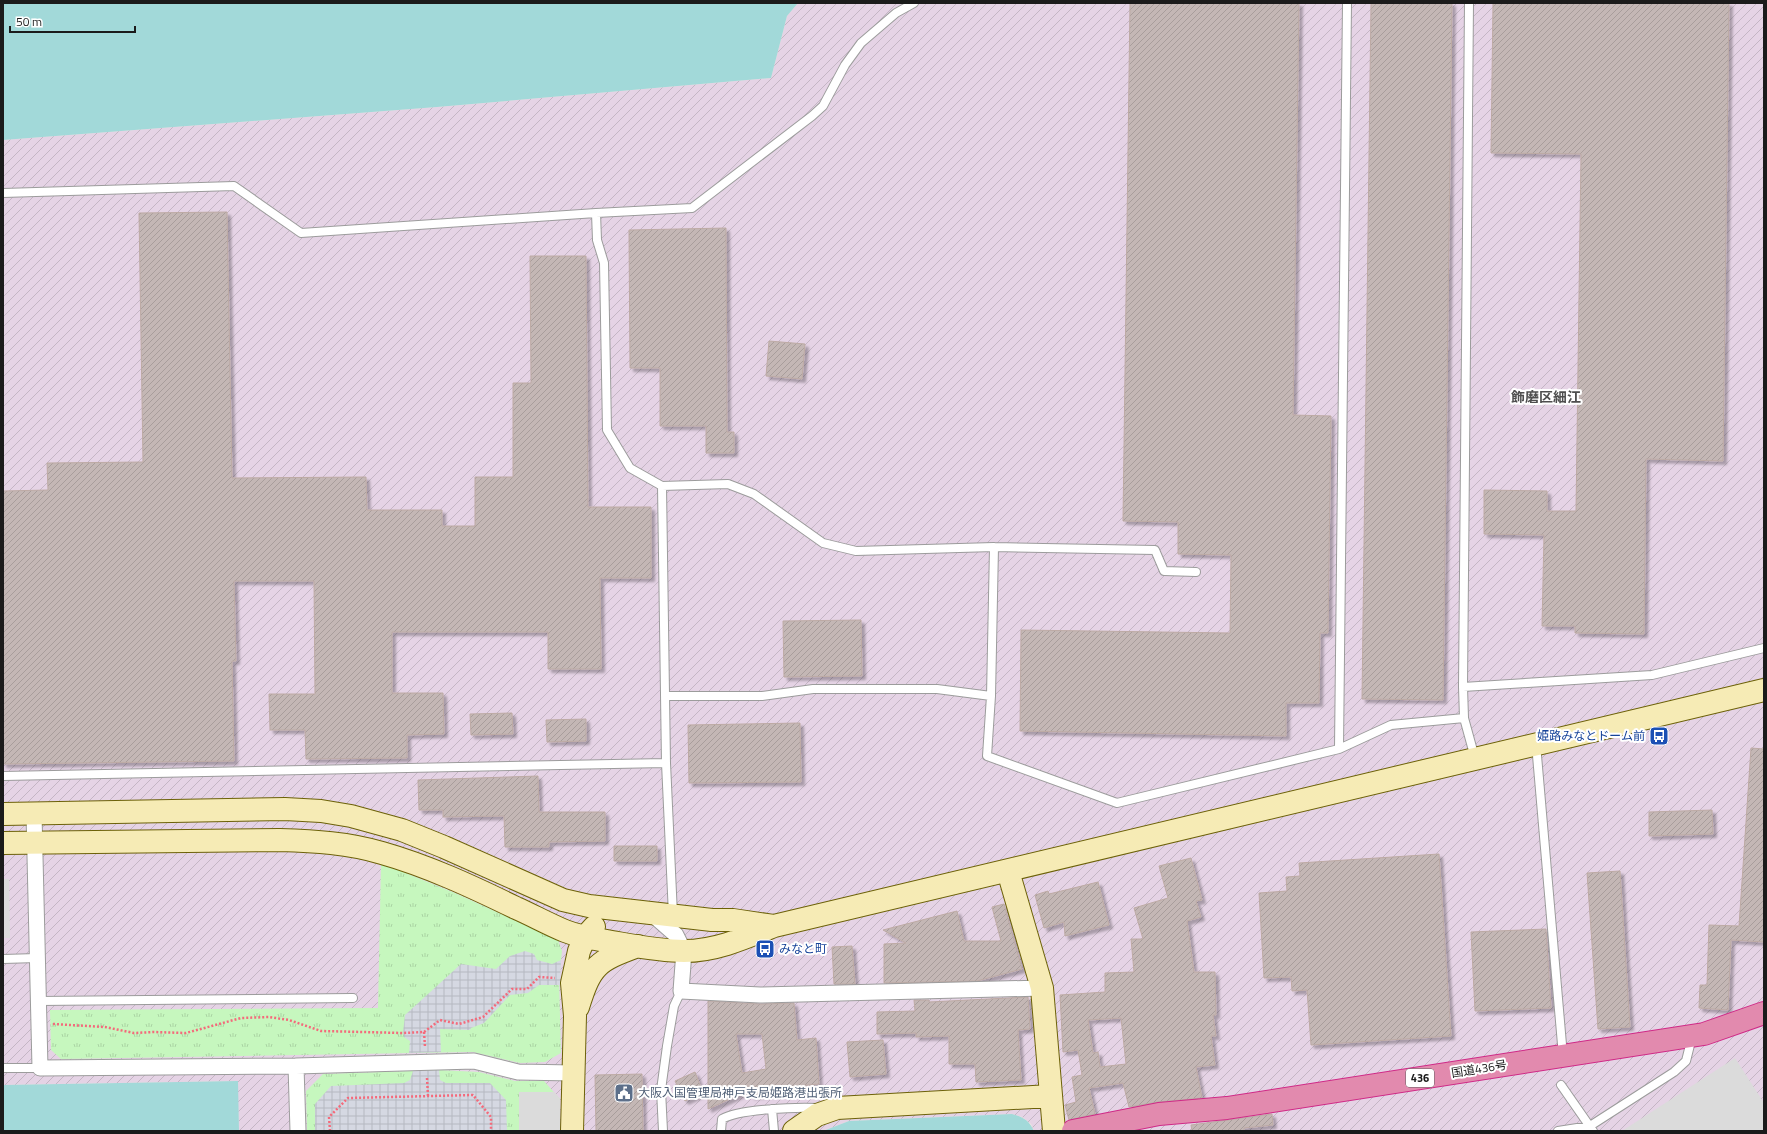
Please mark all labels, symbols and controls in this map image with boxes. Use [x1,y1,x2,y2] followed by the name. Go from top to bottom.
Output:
[10,8,135,34] scale bar
[16,12,42,31] text: 50 m
[1511,386,1581,407] district label: 飾磨区細江
[1648,725,1670,747] bus stop icon: 姫路みなとドーム前
[1537,726,1645,745] place label: 姫路みなとドーム前
[754,938,776,960] bus stop icon: みなと町
[779,939,827,958] place label: みなと町
[1450,1055,1508,1082] street label: 国道436号
[1406,1069,1434,1087] road number: 436
[613,1082,635,1104] public building icon: 大阪入国管理局神戸支局姫路港出張所
[638,1083,842,1102] place label: 大阪入国管理局神戸支局姫路港出張所

